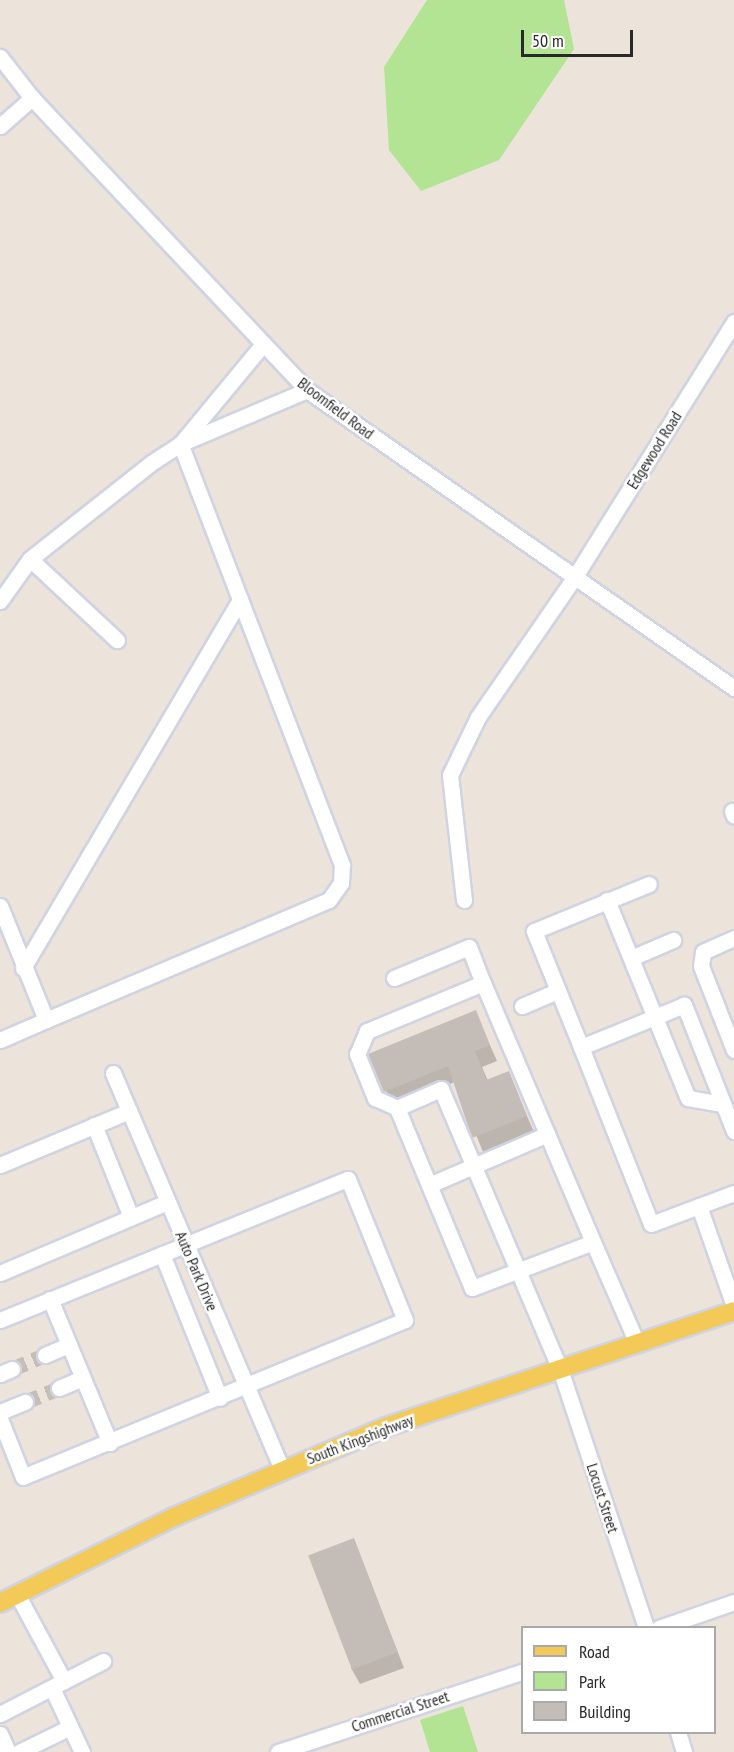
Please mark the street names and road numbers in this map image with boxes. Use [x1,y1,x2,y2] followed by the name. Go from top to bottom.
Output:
[294,373,378,443] street label: Bloomfield Road
[623,408,685,492] street label: Edgewood Road
[171,1228,223,1314] street label: Auto Park Drive
[304,1410,416,1468] street label: South Kingshighway
[583,1461,623,1535] street label: Locust Street
[349,1686,451,1736] street label: Commercial Street

